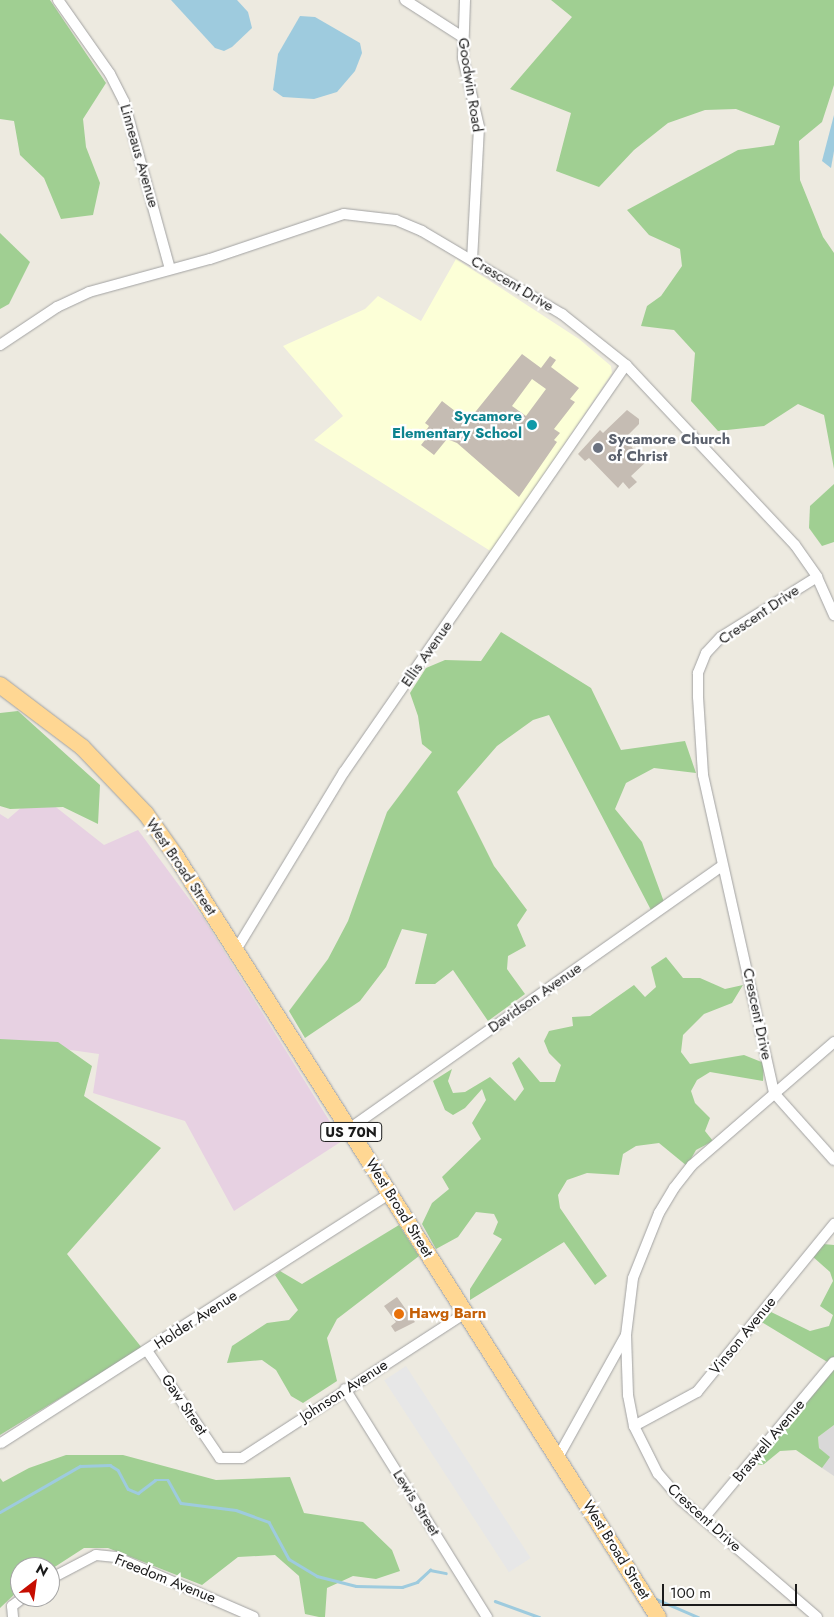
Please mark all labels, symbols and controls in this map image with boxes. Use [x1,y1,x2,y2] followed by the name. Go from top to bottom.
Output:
[454,36,486,134] street label: Goodwin Road
[116,102,162,210] street label: Linneaus Avenue
[467,252,557,316] street label: Crescent Drive
[392,407,522,442] place label: Sycamore Elementary School
[526,419,538,431] marker: Sycamore Elementary School
[608,430,730,465] place label: Sycamore Church of Christ
[592,442,604,454] marker: Sycamore Church of Christ
[715,581,803,649] street label: Crescent Drive
[398,618,456,690] street label: Ellis Avenue
[142,815,220,919] street label: West Broad Street
[485,959,585,1037] street label: Davidson Avenue
[739,967,775,1061] street label: Crescent Drive
[320,1120,382,1144] road number: US 70N
[361,1155,437,1261] street label: West Broad Street
[151,1287,241,1353] street label: Holder Avenue
[706,1293,780,1379] street label: Vinson Avenue
[409,1305,486,1323] place label: Hawg Barn
[393,1308,405,1320] marker: Hawg Barn
[297,1356,391,1426] street label: Johnson Avenue
[157,1371,211,1439] street label: Gaw Street
[729,1396,809,1486] street label: Braswell Avenue
[389,1467,443,1539] street label: Lewis Street
[663,1480,745,1556] street label: Crescent Drive
[578,1497,654,1603] street label: West Broad Street
[112,1551,218,1607] street label: Freedom Avenue
[10,1557,60,1607] north arrow
[32,1558,52,1581] text: N
[664,1574,799,1606] scale bar
[670,1582,711,1604] text: 100 m

